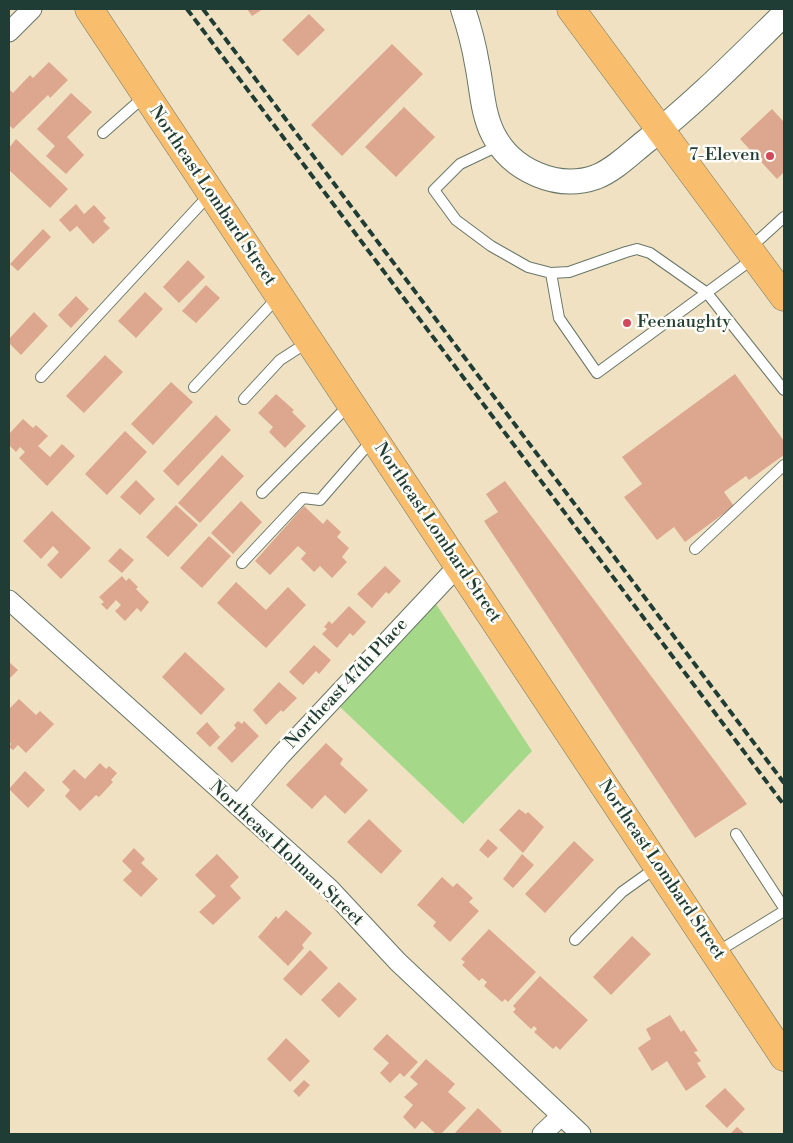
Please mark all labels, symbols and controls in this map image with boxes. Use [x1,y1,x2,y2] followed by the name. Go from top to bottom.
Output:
[144,102,280,290] street label: Northeast Lombard Street
[689,145,760,167] place label: 7-Eleven
[764,150,776,162] marker: 7-Eleven
[637,312,731,334] place label: Feenaughty
[621,317,633,329] marker: Feenaughty
[369,439,505,627] street label: Northeast Lombard Street
[281,614,413,754] street label: Northeast 47th Place
[593,776,729,964] street label: Northeast Lombard Street
[204,777,368,931] street label: Northeast Holman Street

